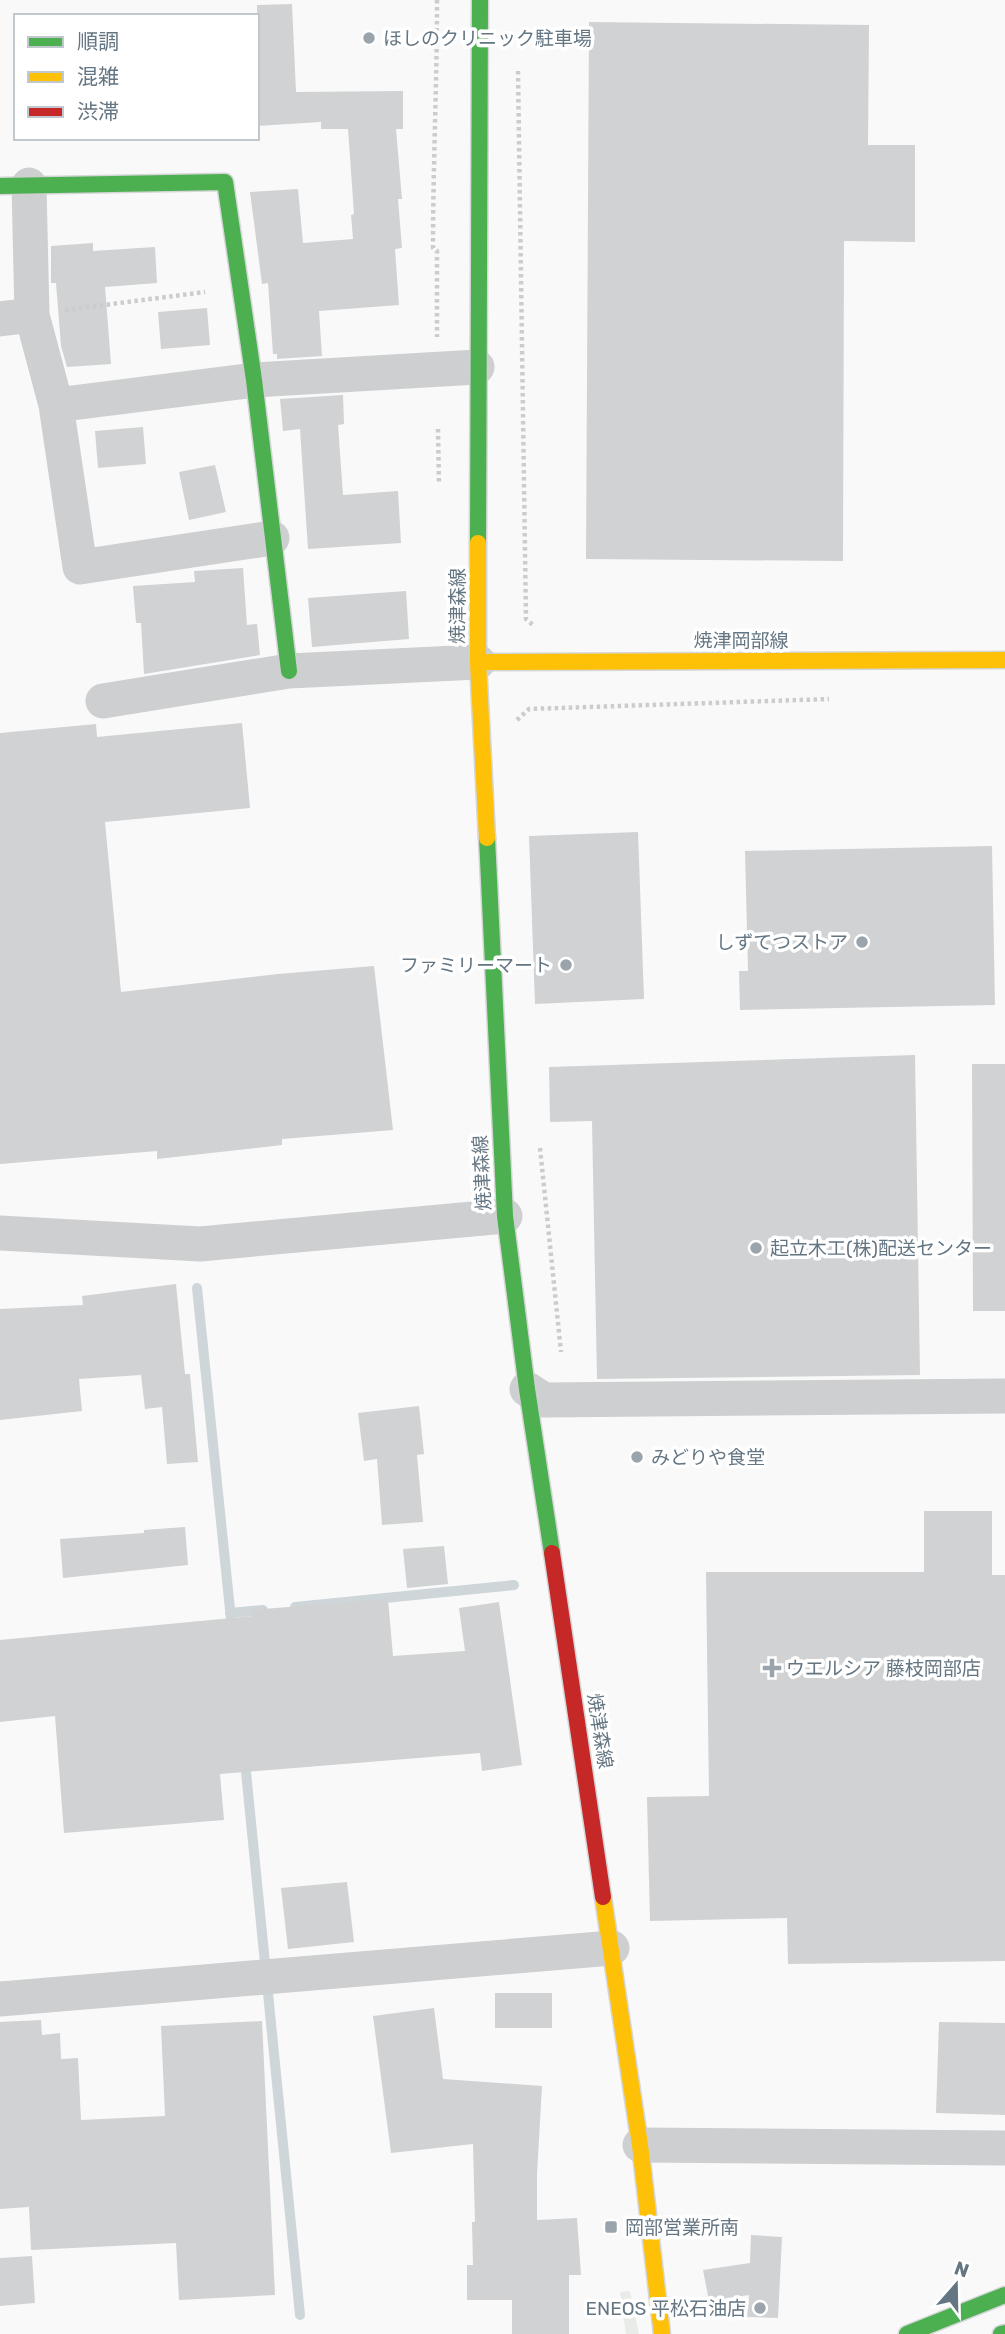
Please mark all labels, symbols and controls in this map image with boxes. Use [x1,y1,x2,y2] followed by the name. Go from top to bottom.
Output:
[14,14,259,140] legend
[383,27,592,50] place label: ほしのクリニック駐車場
[77,29,119,54] text: 順調
[361,30,377,46] marker: ほしのクリニック駐車場
[77,64,119,89] text: 混雑
[77,99,119,124] text: 渋滞
[446,568,469,644] street label: 焼津森線
[693,629,789,652] street label: 焼津岡部線
[716,931,848,954] place label: しずてつストア
[854,934,870,950] marker: しずてつストア
[400,954,552,977] place label: ファミリーマート
[558,957,574,973] marker: ファミリーマート
[469,1134,495,1212] street label: 焼津森線
[770,1237,992,1260] place label: 起立木工(株)配送センター
[748,1240,764,1256] marker: 起立木工(株)配送センター
[651,1446,765,1469] place label: みどりや食堂
[629,1449,645,1465] marker: みどりや食堂
[786,1657,981,1680] place label: ウエルシア 藤枝岡部店
[764,1660,780,1676] marker: ウエルシア 藤枝岡部店
[583,1692,617,1770] street label: 焼津森線
[625,2216,739,2239] place label: 岡部営業所南
[603,2219,619,2235] marker: 岡部営業所南
[921,2250,991,2320] north arrow
[951,2256,972,2283] text: N
[586,2297,746,2320] place label: ENEOS 平松石油店
[752,2300,768,2316] marker: ENEOS 平松石油店

